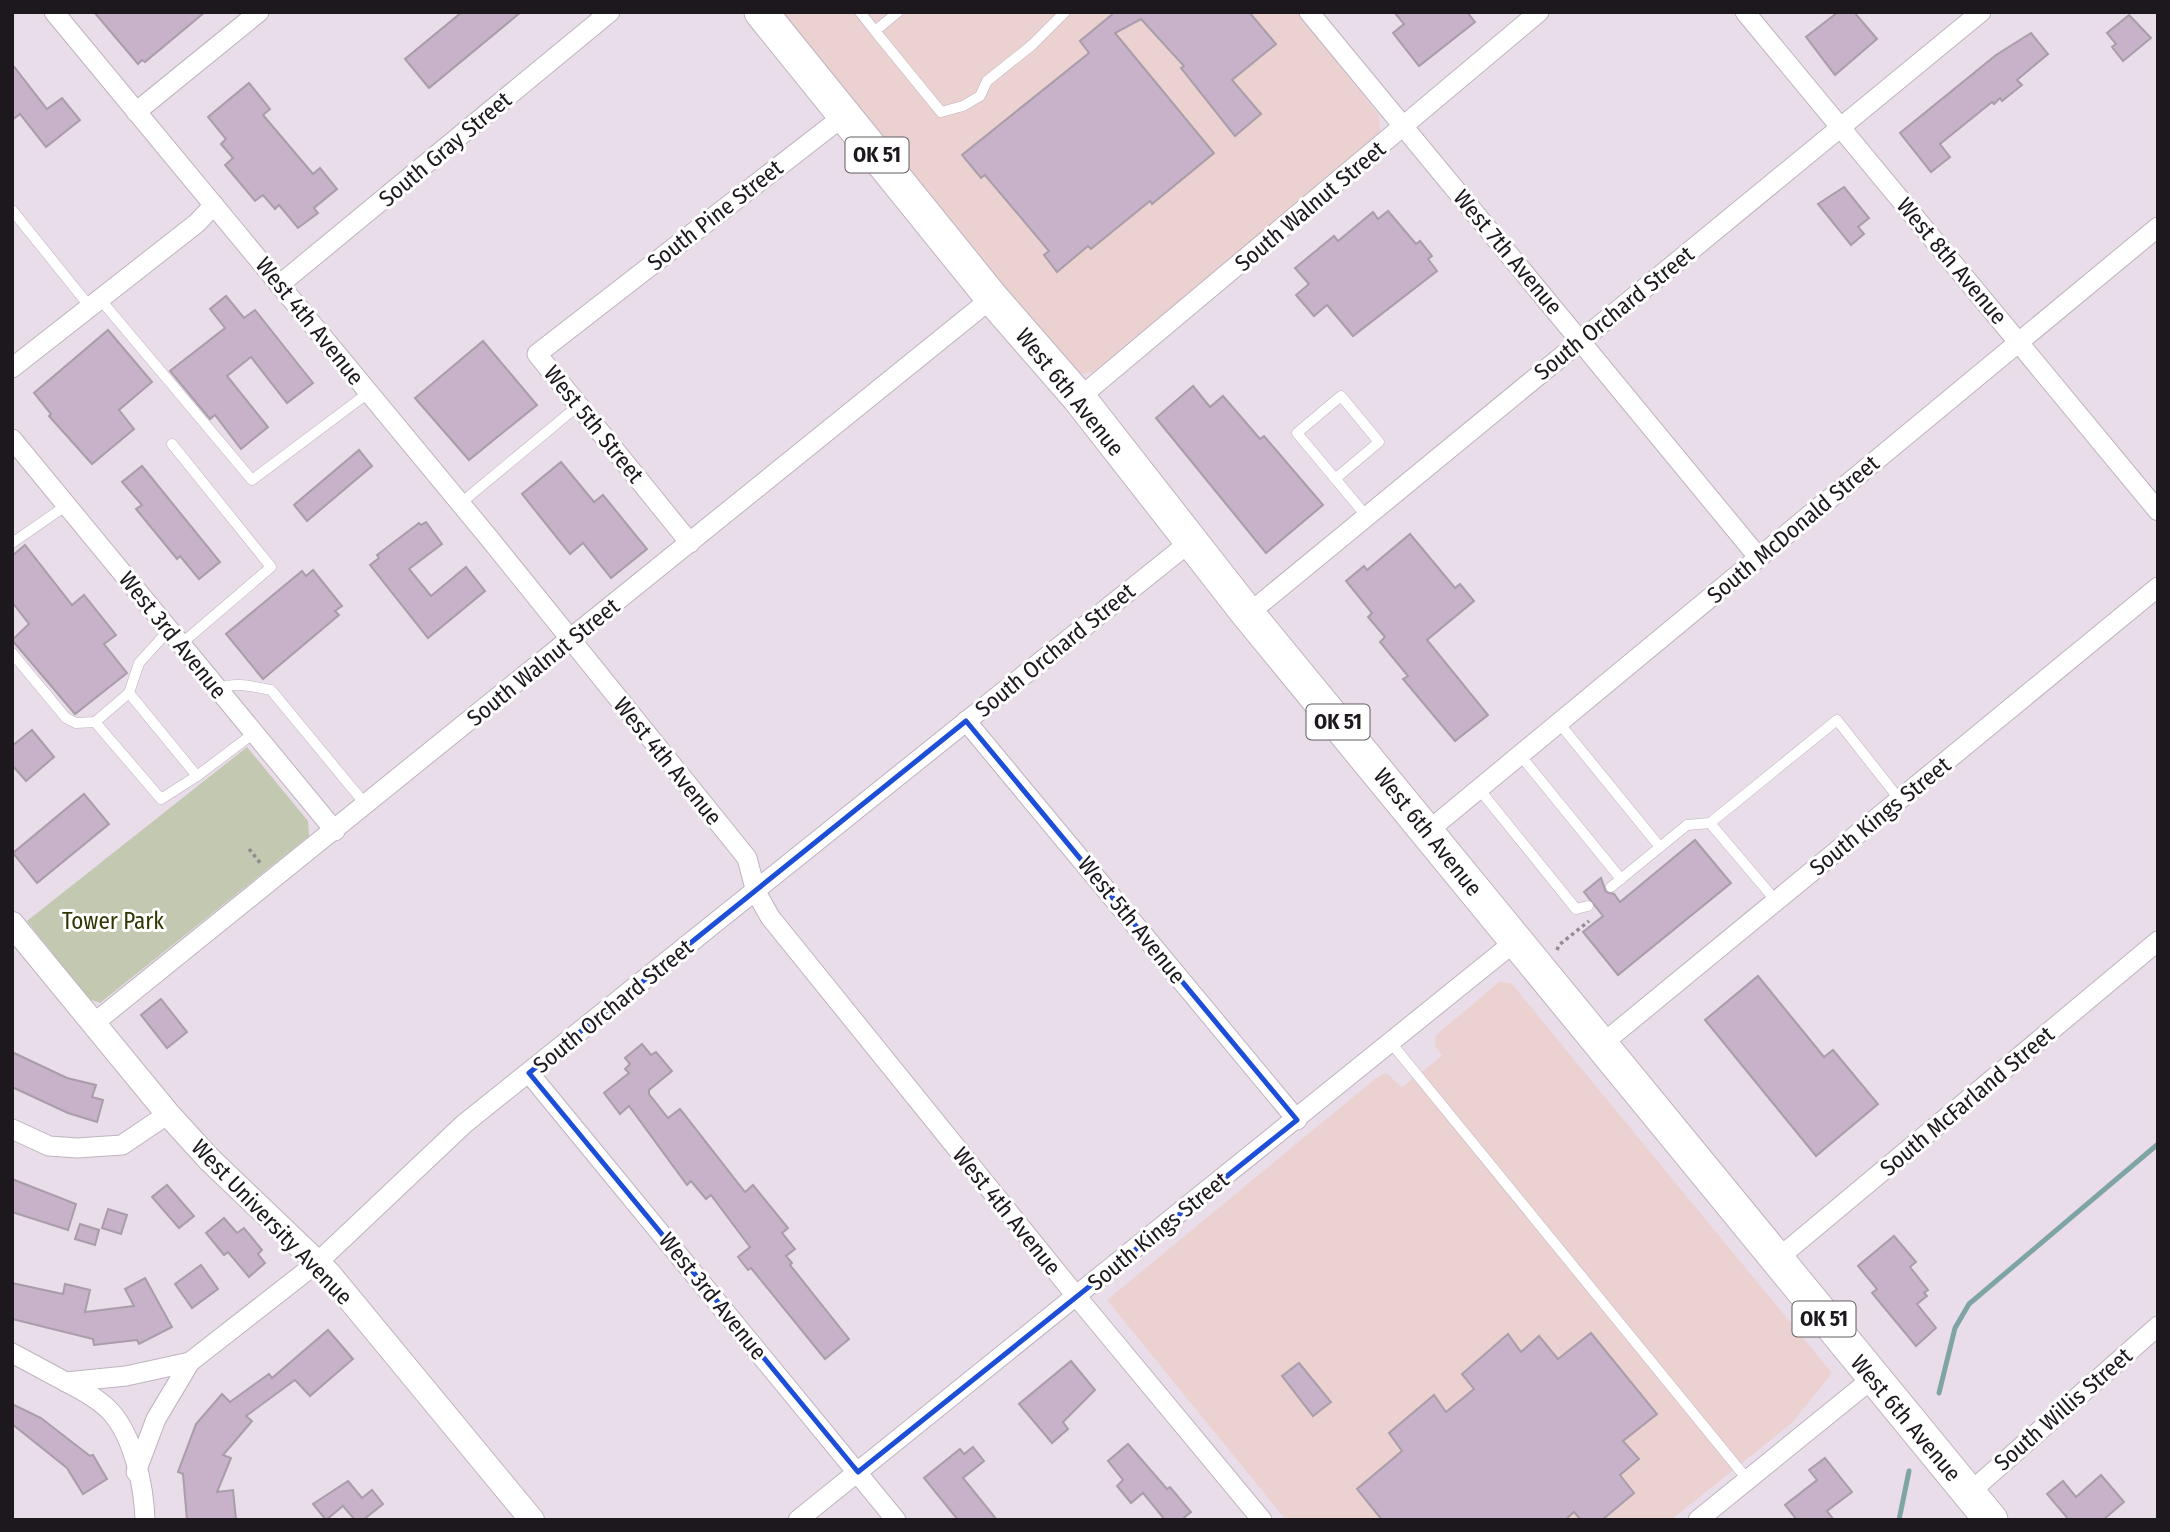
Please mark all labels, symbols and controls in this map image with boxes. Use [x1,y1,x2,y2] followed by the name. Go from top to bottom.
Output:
[373,85,517,213] street label: South Gray Street
[1229,135,1391,277] street label: South Walnut Street
[846,138,908,172] road number: OK 51
[642,153,789,276] street label: South Pine Street
[1448,184,1568,320] street label: West 7th Avenue
[1891,192,2013,330] street label: West 8th Avenue
[1529,240,1700,386] street label: South Orchard Street
[250,251,370,391] street label: West 4th Avenue
[1010,322,1130,462] street label: West 6th Avenue
[538,360,650,489] street label: West 5th Street
[1701,449,1885,609] street label: South McDonald Street
[113,566,233,704] street label: West 3rd Avenue
[970,577,1141,723] street label: South Orchard Street
[461,592,625,732] street label: South Walnut Street
[608,691,728,831] street label: West 4th Avenue
[1306,704,1370,740] road number: OK 51
[1804,750,1956,881] street label: South Kings Street
[1368,762,1488,902] street label: West 6th Avenue
[1072,851,1192,989] street label: West 5th Avenue
[62,907,164,935] park label: Tower Park
[528,933,699,1079] street label: South Orchard Street
[1874,1020,2060,1182] street label: South McFarland Street
[186,1133,358,1311] street label: West University Avenue
[947,1141,1067,1281] street label: West 4th Avenue
[1082,1165,1234,1296] street label: South Kings Street
[653,1227,773,1365] street label: West 3rd Avenue
[1792,1302,1856,1336] road number: OK 51
[1988,1341,2138,1476] street label: South Willis Street
[1845,1349,1967,1487] street label: West 6th Avenue

